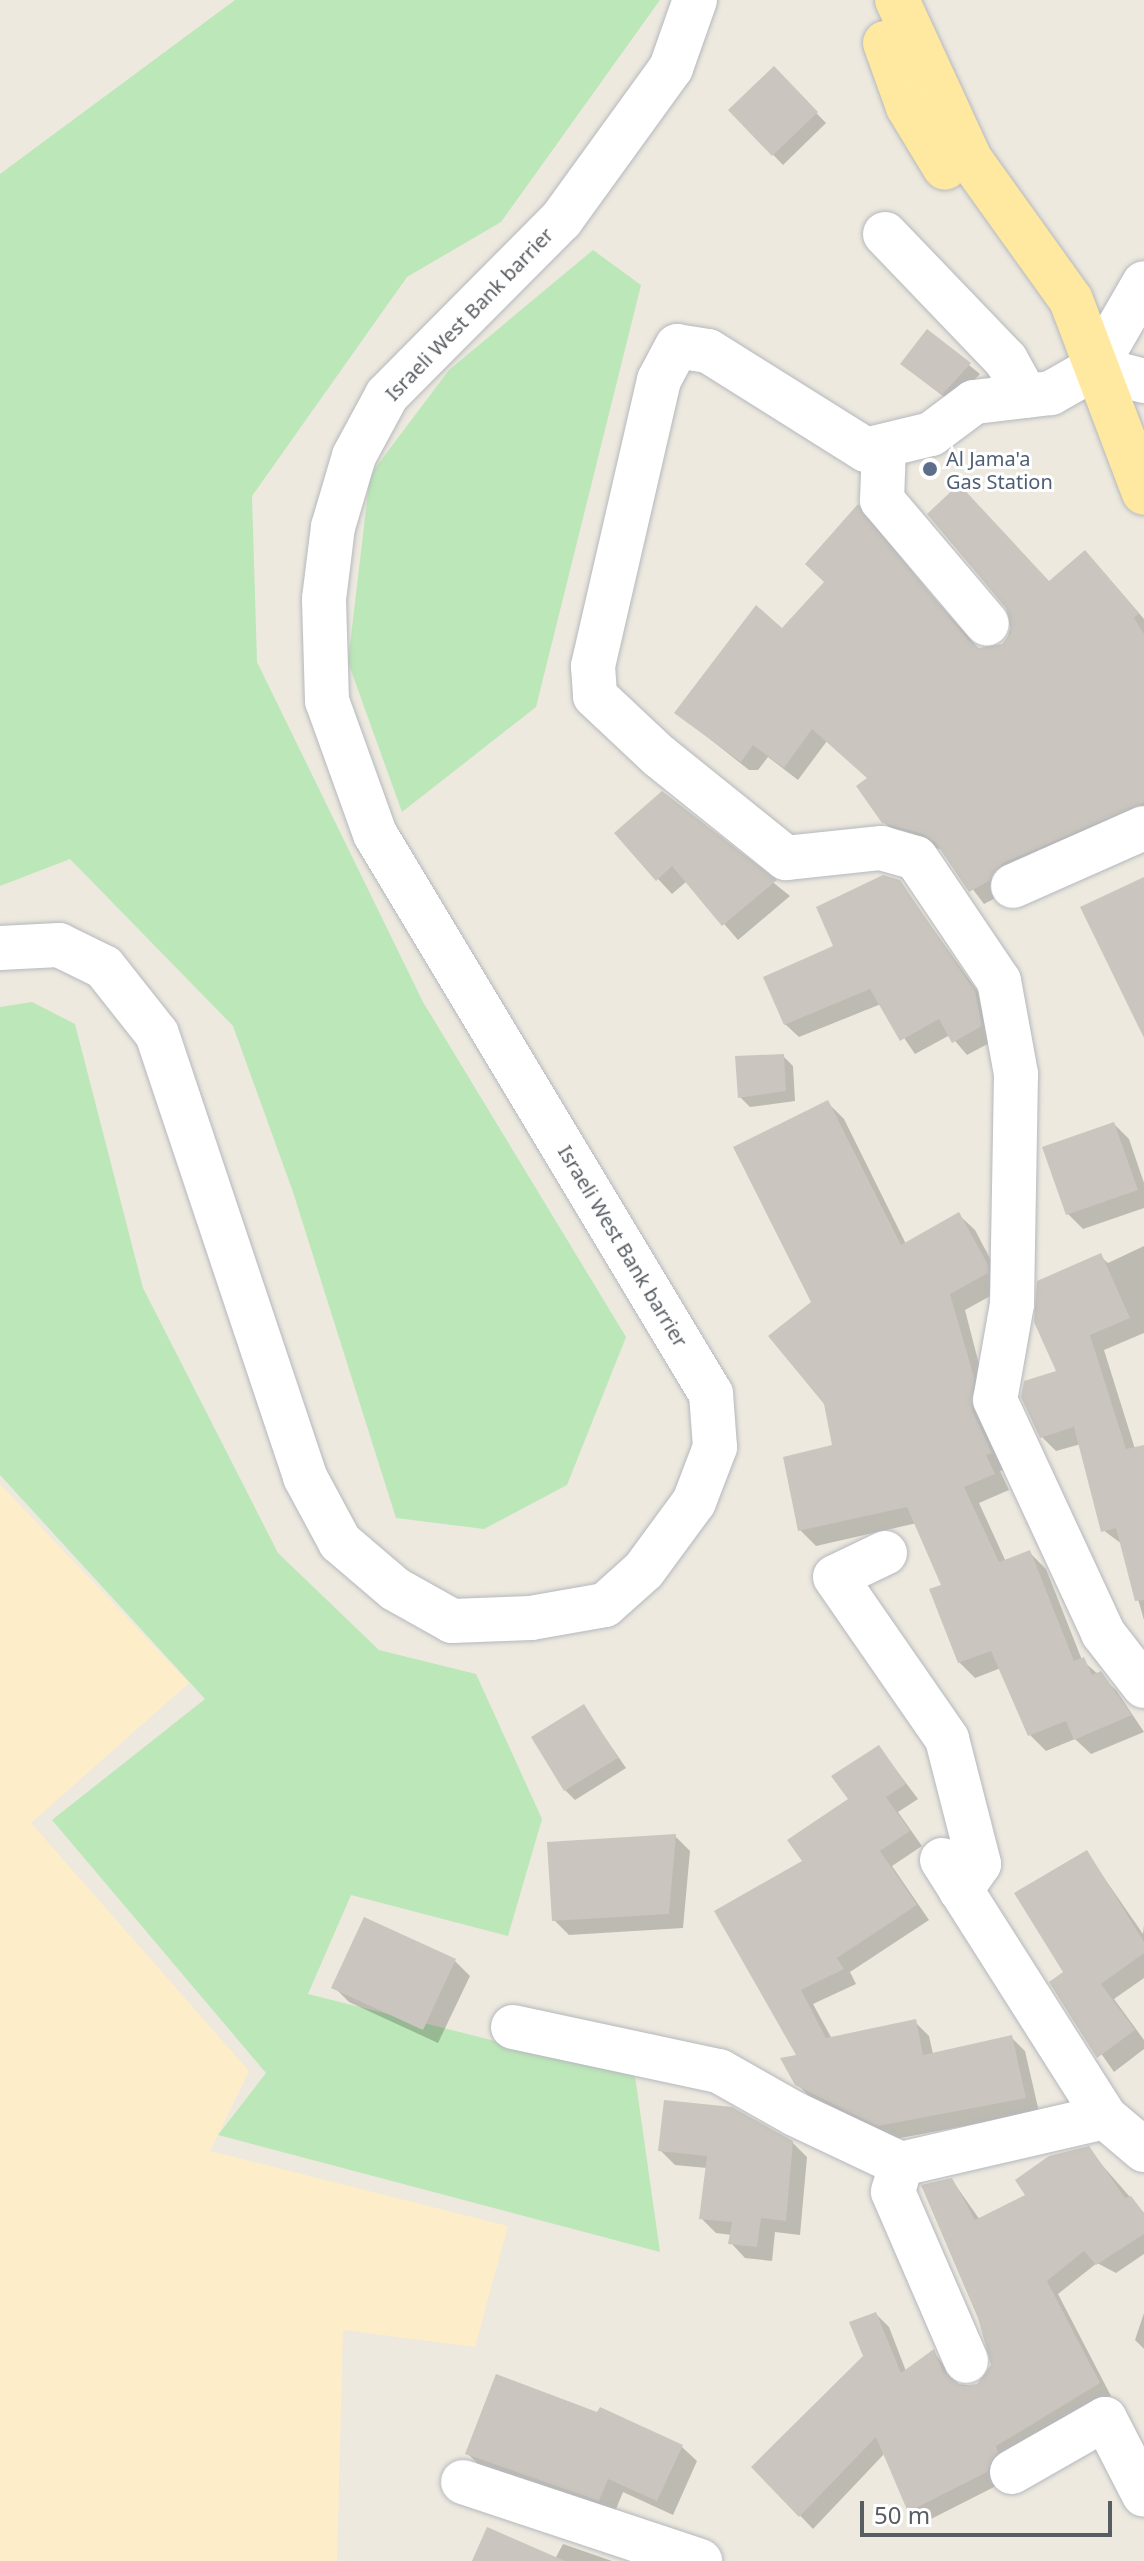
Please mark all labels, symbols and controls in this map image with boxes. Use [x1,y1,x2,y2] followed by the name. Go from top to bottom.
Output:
[380,223,558,405] street label: Israeli West Bank barrier
[946,446,1053,493] place label: Al Jama'a Gas Station
[921,460,939,478] marker: Al Jama'a Gas Station
[553,1141,693,1351] street label: Israeli West Bank barrier
[864,2485,1116,2535] scale bar
[874,2498,930,2531] text: 50 m

